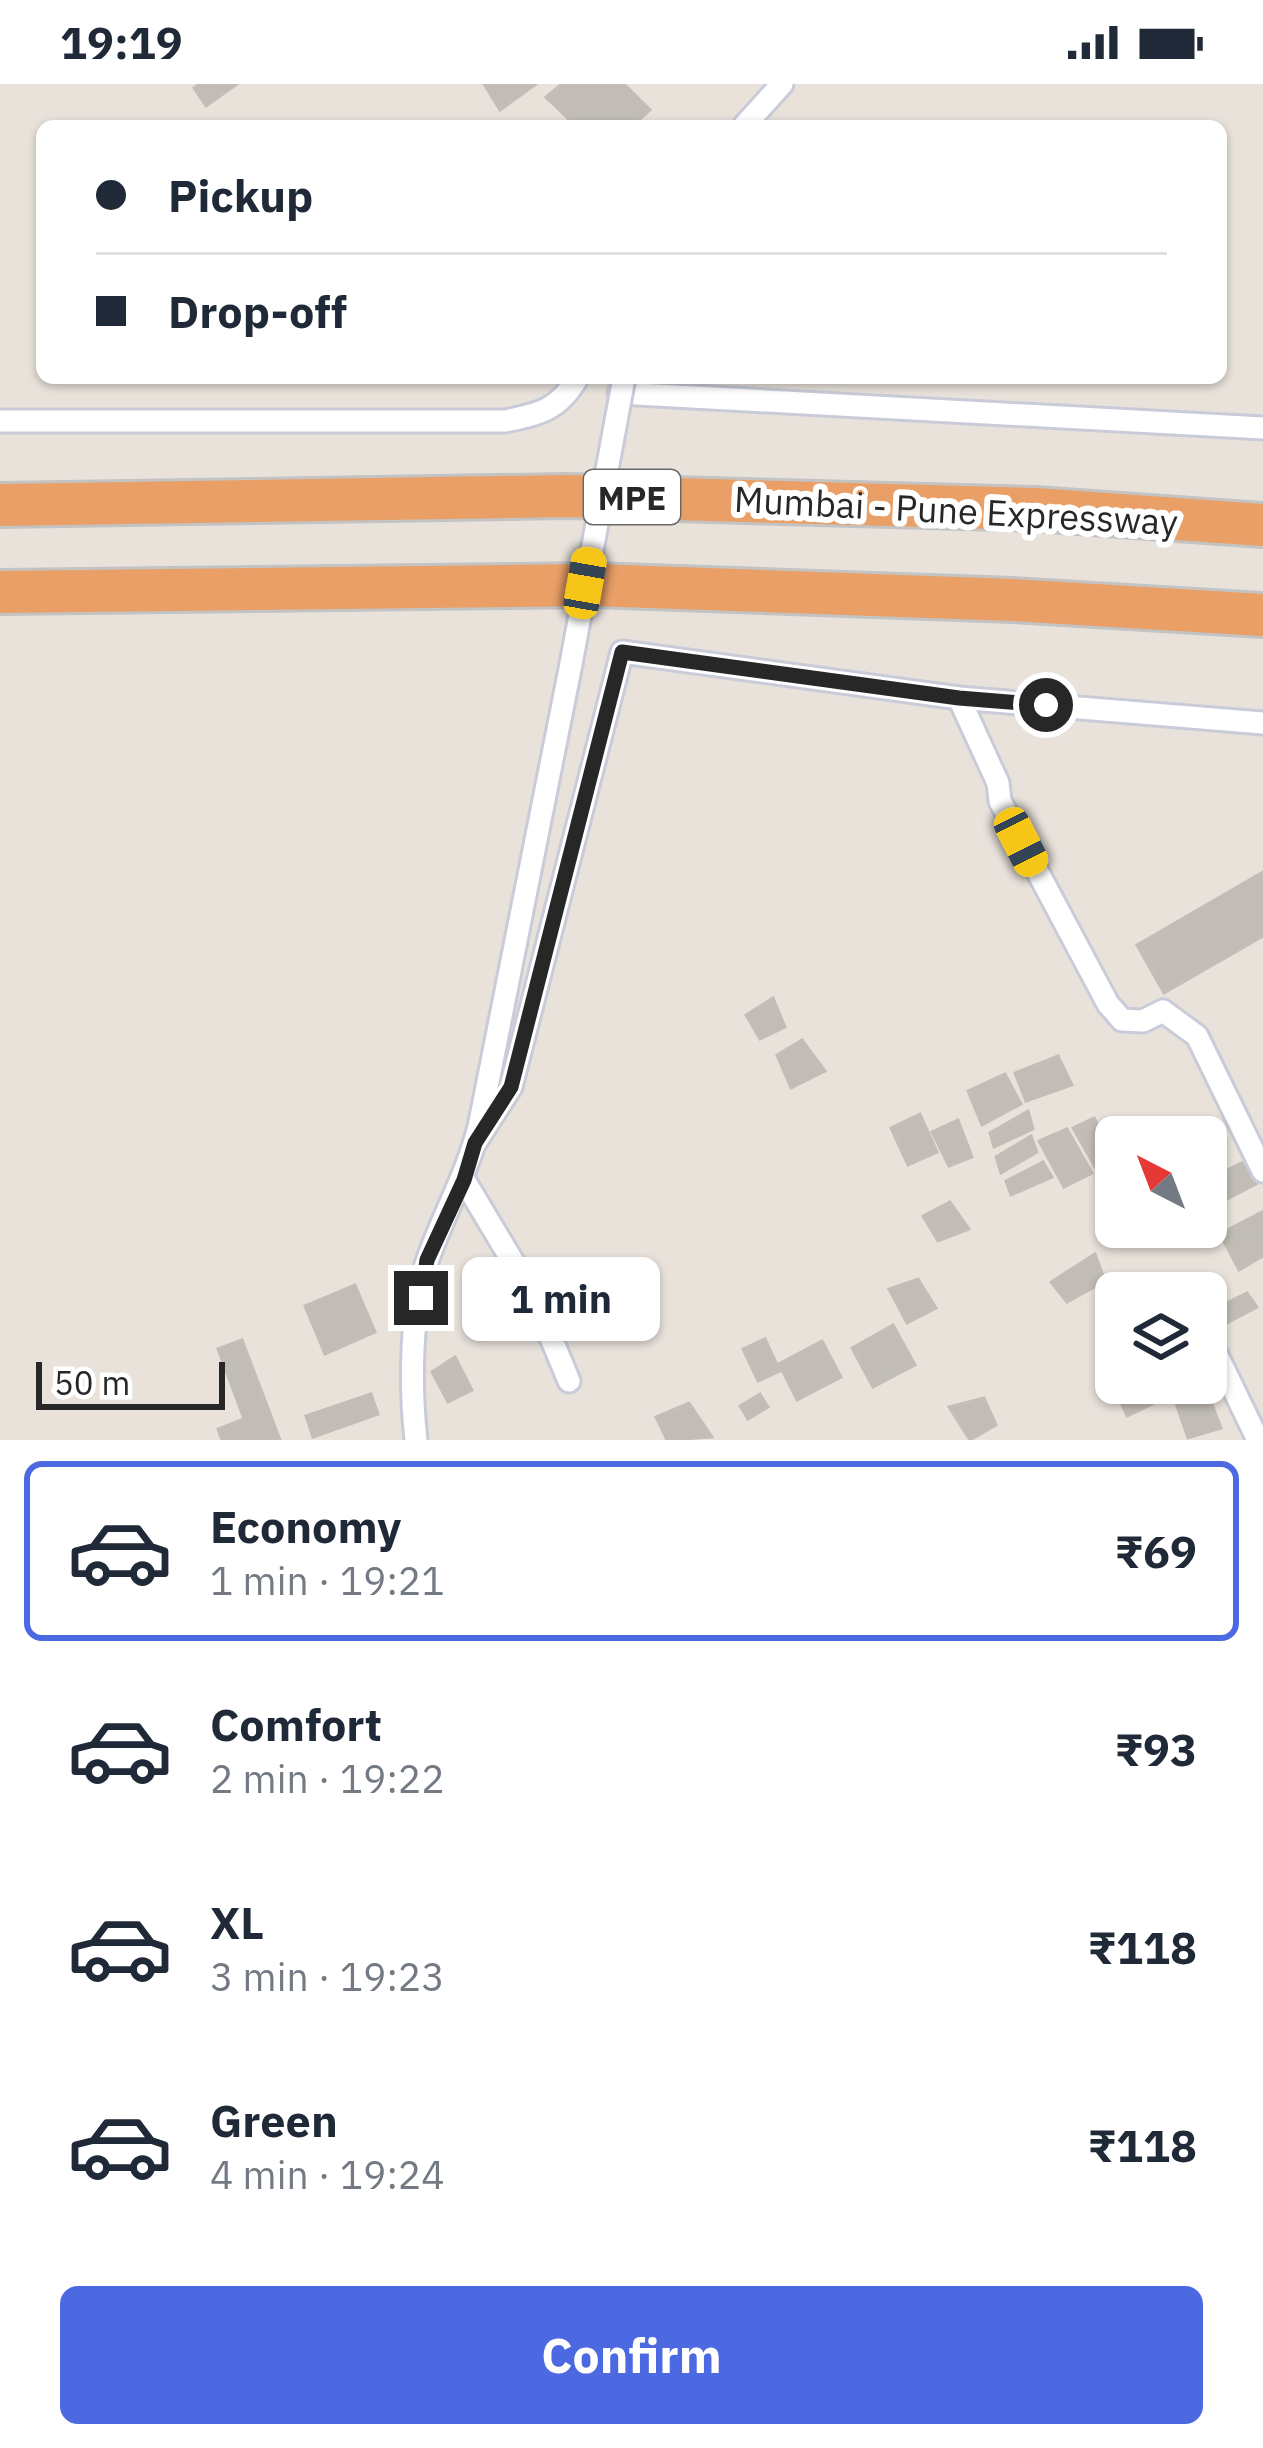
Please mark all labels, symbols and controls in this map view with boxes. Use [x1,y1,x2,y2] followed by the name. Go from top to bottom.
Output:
[60,13,183,71] text: 19:19
[168,166,313,224] text: Pickup
[168,282,347,340] text: Drop-off
[584,470,680,524] road number: MPE
[733,475,1179,545] street label: Mumbai - Pune Expressway
[561,544,609,622] car
[1019,678,1073,732] route start
[989,802,1053,882] car
[1095,1116,1227,1248] north arrow
[1095,1116,1227,1404] map controls
[463,1256,661,1340] callout: 1 min
[394,1271,448,1325] route end
[1095,1272,1227,1404] button: layers
[510,1273,612,1324] text: 1 min
[36,1356,225,1409] scale bar
[54,1361,130,1404] text: 50 m
[66,1497,174,1605] icon: car
[210,1497,401,1555] text: Economy
[1115,1522,1197,1580] text: ₹69
[210,1555,445,1606] text: 1 min · 19:21
[66,1695,174,1803] icon: car
[210,1695,382,1753] text: Comfort
[1115,1720,1197,1778] text: ₹93
[210,1753,445,1804] text: 2 min · 19:22
[66,1893,174,2001] icon: car
[210,1893,264,1951] text: XL
[1088,1918,1197,1976] text: ₹118
[210,1951,445,2002] text: 3 min · 19:23
[66,2091,174,2199] icon: car
[210,2091,338,2149] text: Green
[1088,2116,1197,2174] text: ₹118
[210,2149,445,2200] text: 4 min · 19:24
[60,2286,1203,2424] button: Confirm

